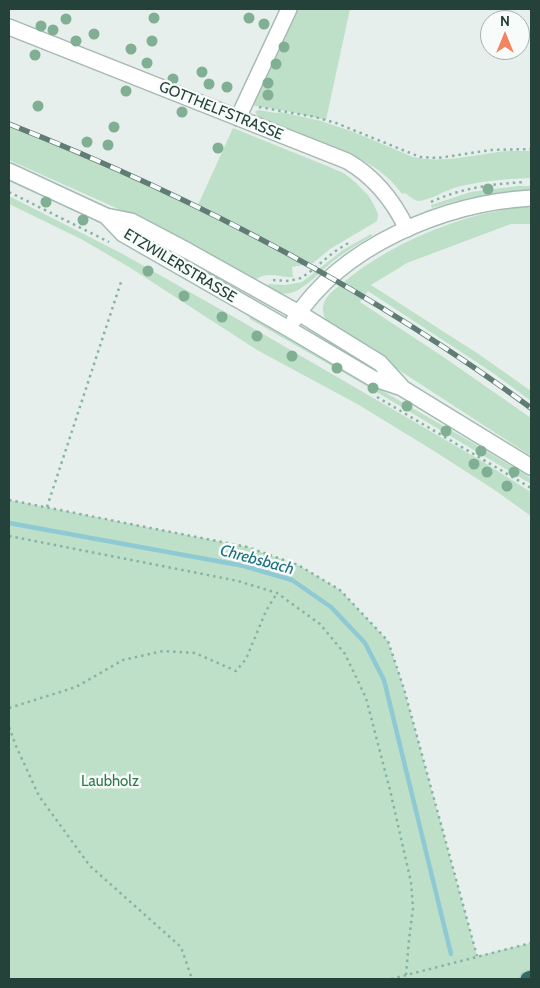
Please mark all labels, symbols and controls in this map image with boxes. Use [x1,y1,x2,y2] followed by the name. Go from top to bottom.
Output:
[480,10,530,60] north arrow
[500,12,510,30] text: N
[156,78,286,144] street label: GOTTHELFSTRASSE
[120,225,240,307] street label: ETZWILERSTRASSE
[218,541,296,579] water label: Chrebsbach
[81,773,139,791] park label: Laubholz

